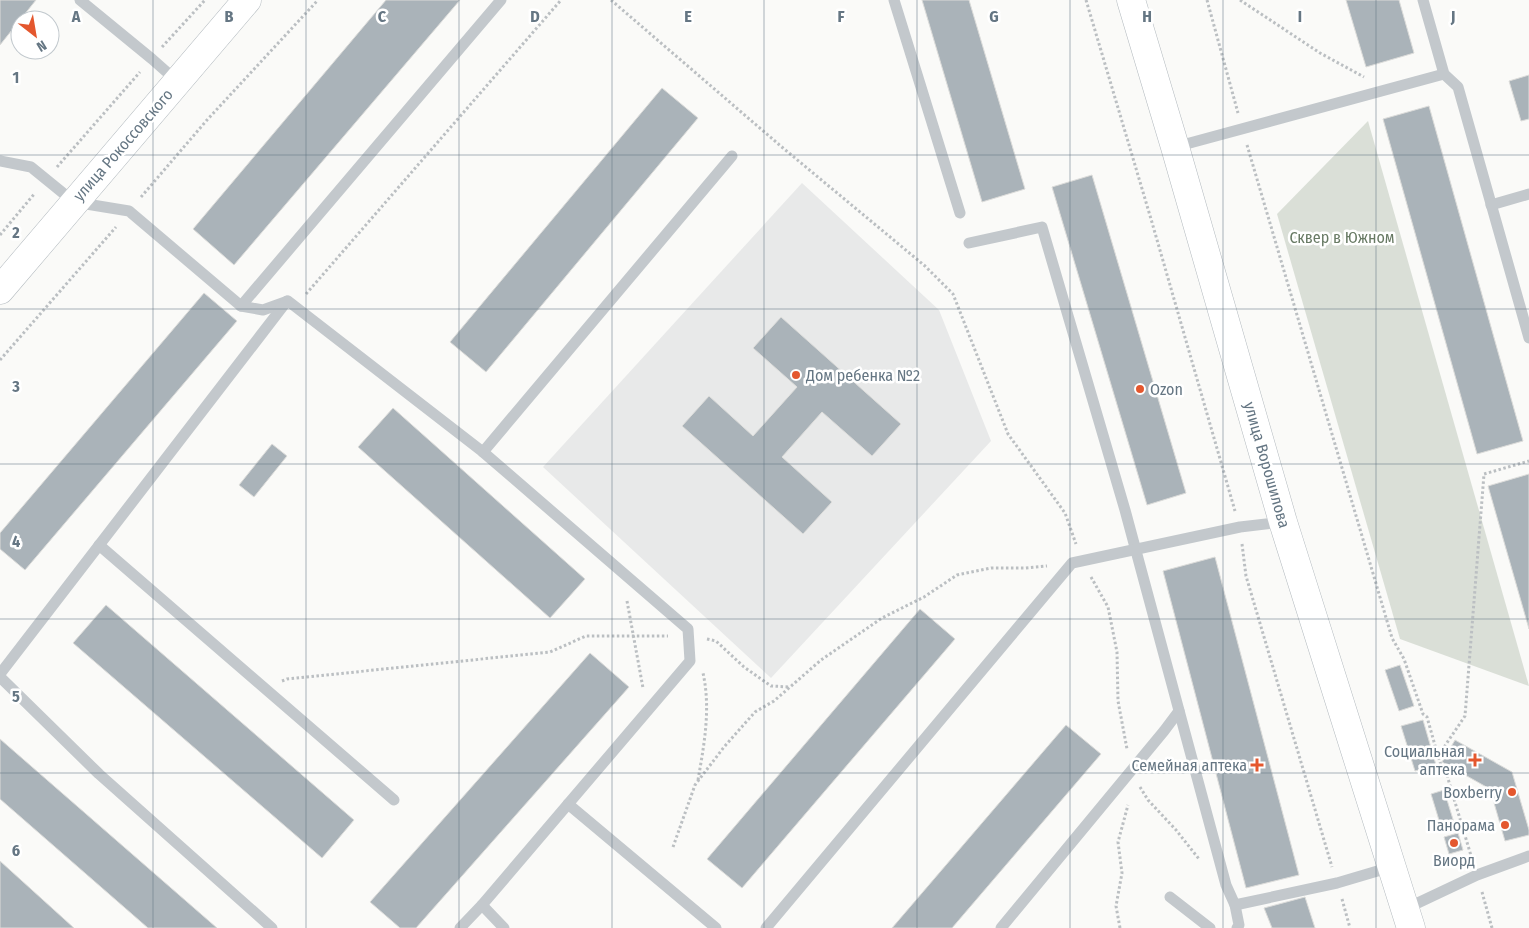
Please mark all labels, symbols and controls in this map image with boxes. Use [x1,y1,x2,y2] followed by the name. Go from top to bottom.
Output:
[71,7,81,26] text: A
[225,7,234,26] text: B
[378,7,387,26] text: C
[530,7,540,26] text: D
[684,7,692,26] text: E
[837,7,845,26] text: F
[989,7,999,26] text: G
[1142,7,1152,26] text: H
[1298,7,1302,26] text: I
[1450,7,1455,26] text: J
[10,10,60,60] north arrow
[33,36,49,55] text: N
[13,68,19,87] text: 1
[69,85,177,205] street label: улица Рокоссовского
[11,223,20,242] text: 2
[1289,228,1395,247] park label: Сквер в Южном
[805,366,920,385] place label: Дом ребенка №2
[790,369,802,381] marker: Дом ребенка №2
[11,377,20,396] text: 3
[1150,380,1183,399] place label: Ozon
[1134,383,1146,395] marker: Ozon
[1240,400,1294,530] street label: улица Ворошилова
[12,532,20,551] text: 4
[12,687,20,706] text: 5
[1384,742,1465,779] place label: Социальная аптека
[1469,754,1481,766] marker: Социальная аптека
[1132,756,1247,775] place label: Семейная аптека
[1251,759,1263,771] marker: Семейная аптека
[1443,783,1503,802] place label: Boxberry
[1506,786,1518,798] marker: Boxberry
[1427,816,1495,835] place label: Панорама
[1499,819,1511,831] marker: Панорама
[1448,837,1460,849] marker: Виорд
[12,841,20,860] text: 6
[1433,851,1475,870] place label: Виорд

